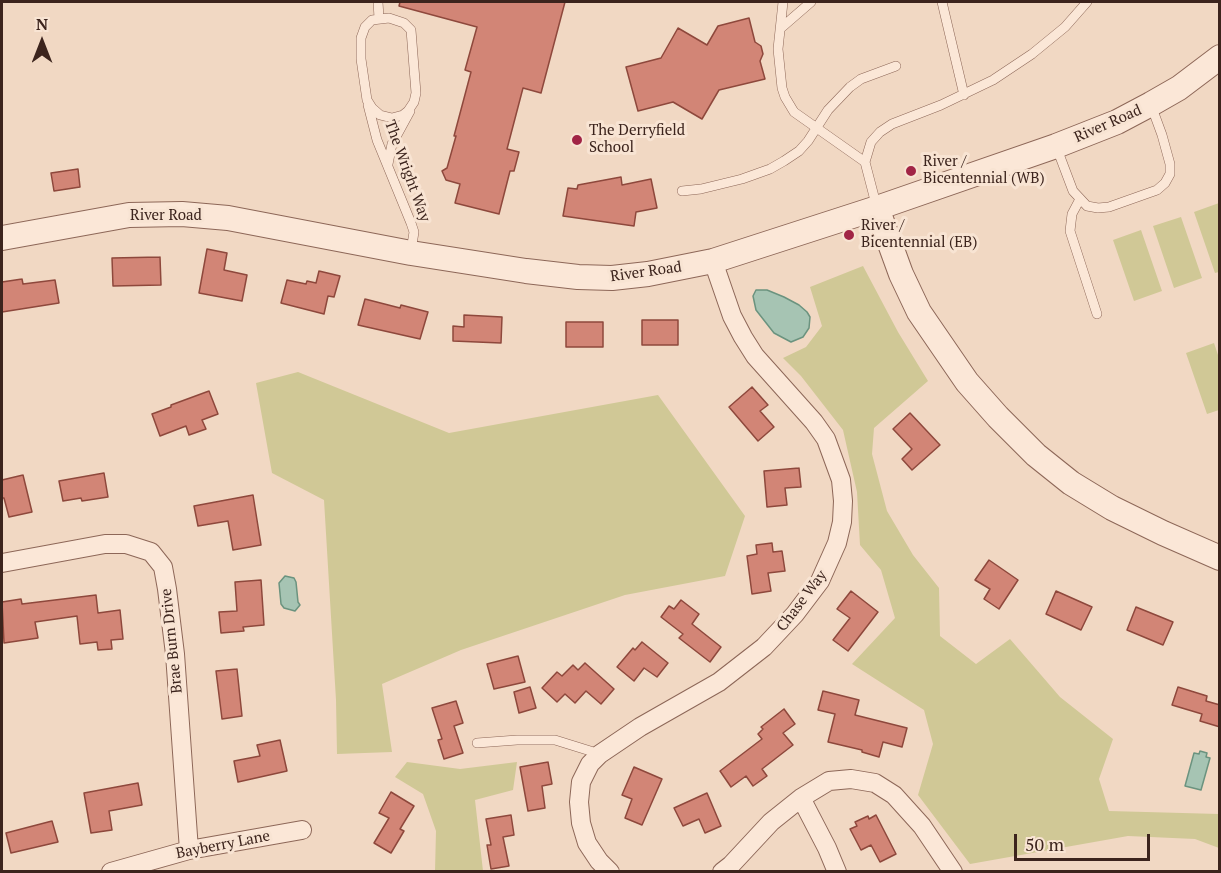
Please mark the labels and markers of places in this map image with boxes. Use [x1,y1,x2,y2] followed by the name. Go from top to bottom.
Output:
[589,122,685,157] place label: The Derryfield School
[570,133,584,147] marker: The Derryfield School
[923,153,1045,188] place label: River / Bicentennial (WB)
[904,164,918,178] marker: River / Bicentennial (WB)
[861,217,977,252] place label: River / Bicentennial (EB)
[842,228,856,242] marker: River / Bicentennial (EB)

